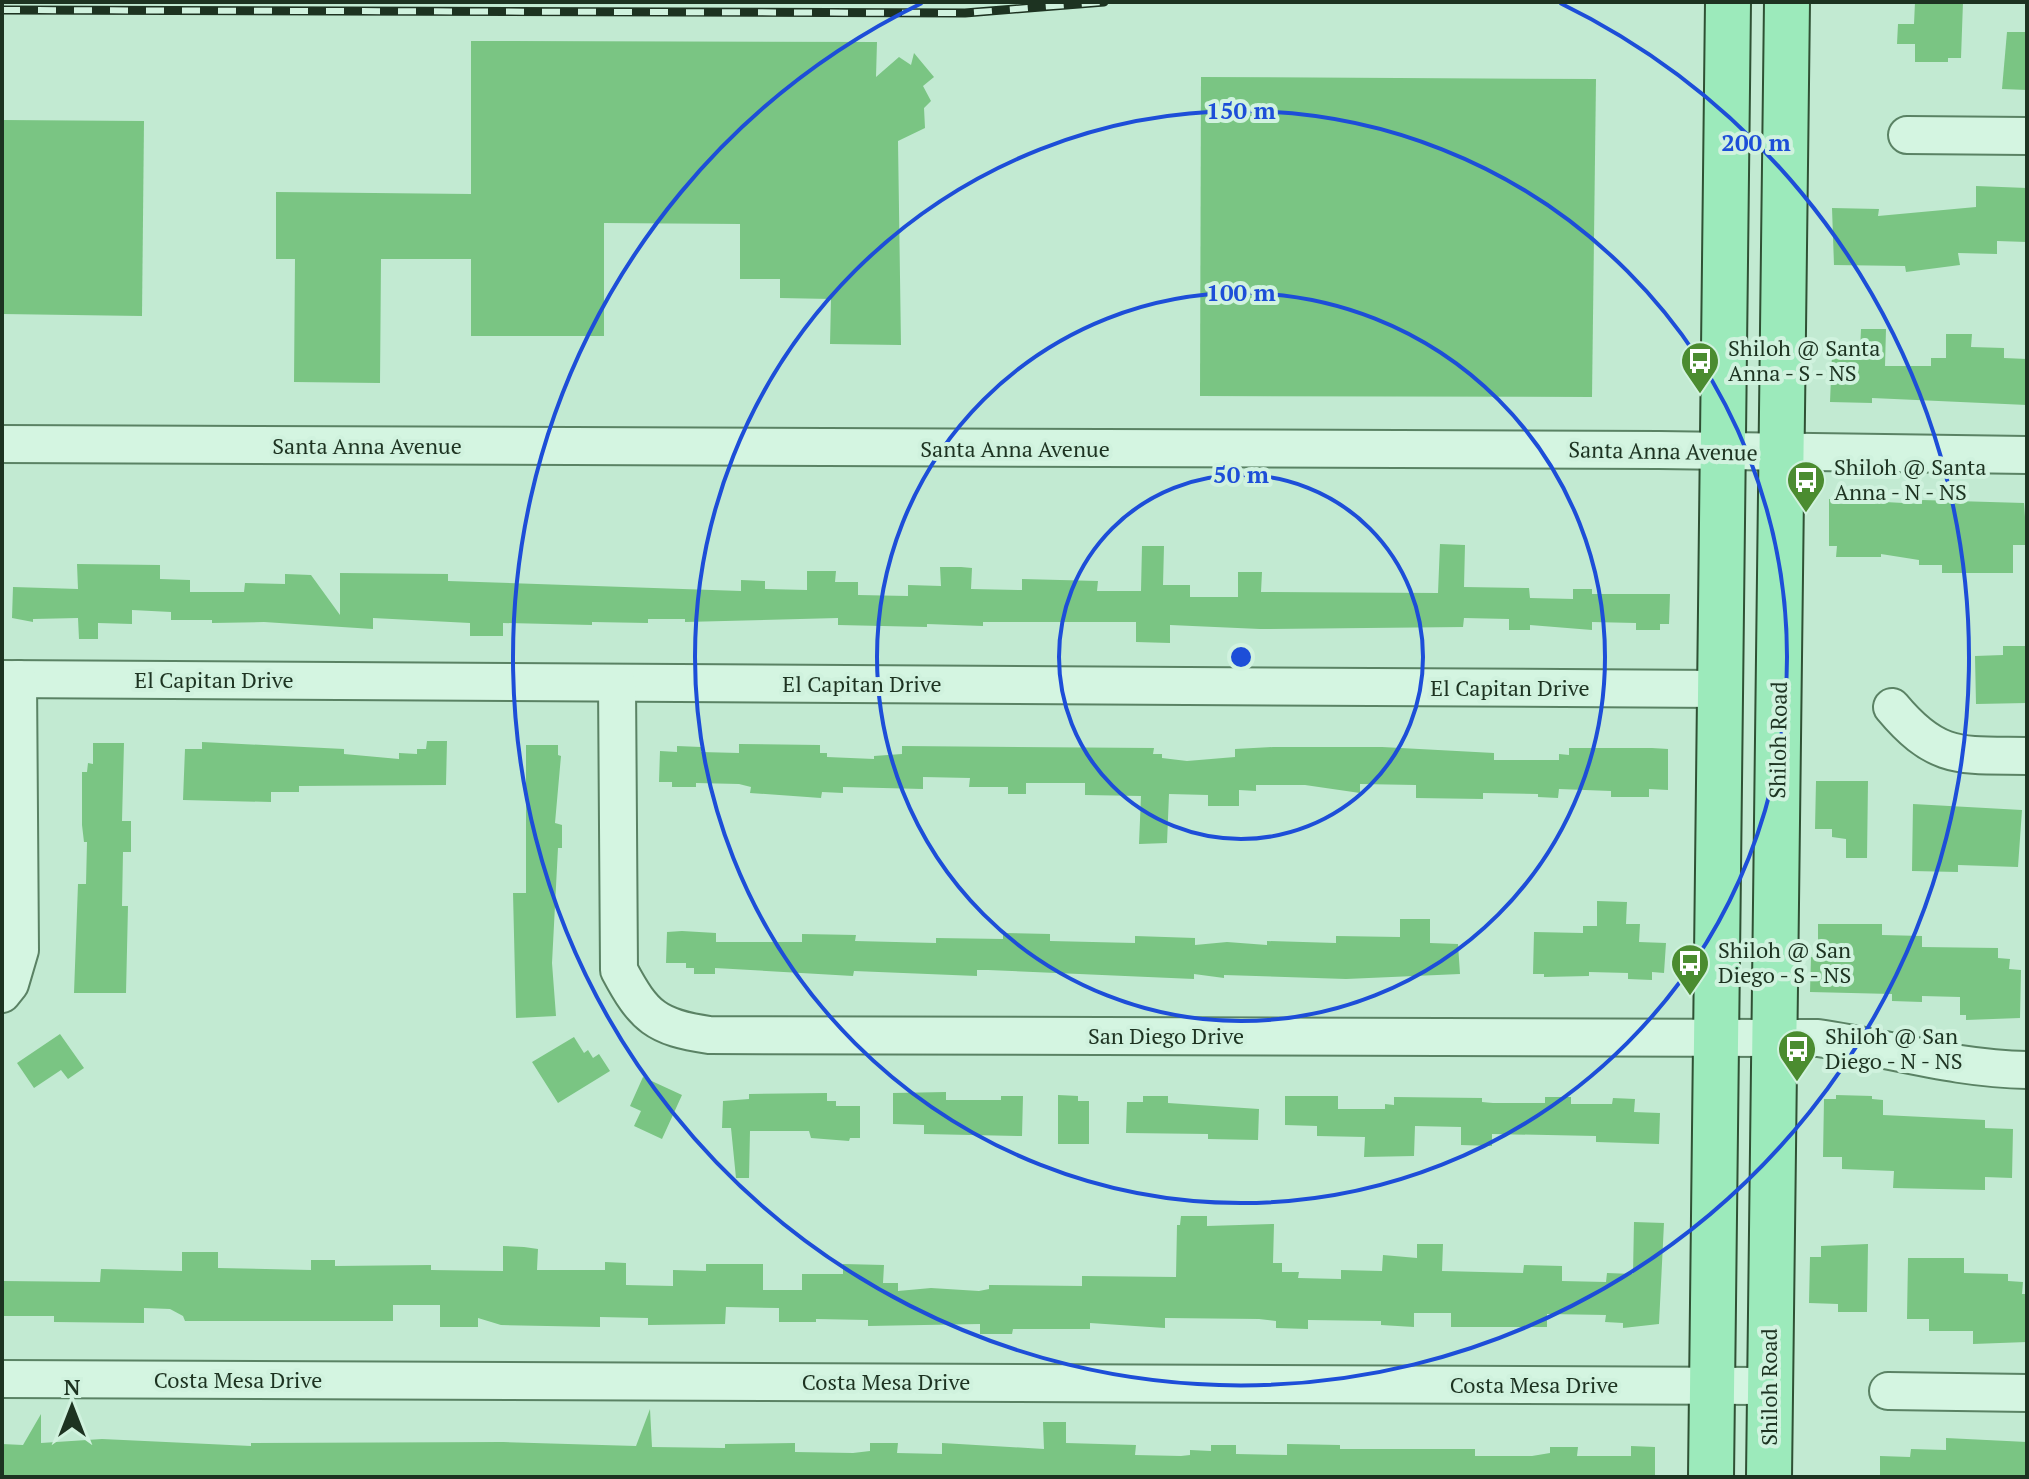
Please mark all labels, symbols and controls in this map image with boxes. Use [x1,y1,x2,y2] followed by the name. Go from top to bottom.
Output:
[1206,94,1276,126] text: 150 m
[1721,126,1791,158] text: 200 m
[1206,276,1276,308] text: 100 m
[1728,333,1880,387] place label: Shiloh @ Santa Anna - S - NS
[1679,340,1721,395] bus stop icon: Shiloh @ Santa Anna - S - NS
[272,431,462,460] street label: Santa Anna Avenue
[920,434,1110,463] street label: Santa Anna Avenue
[1568,434,1758,467] street label: Santa Anna Avenue
[1834,452,1986,506] place label: Shiloh @ Santa Anna - N - NS
[1213,458,1269,490] text: 50 m
[1785,459,1827,514] bus stop icon: Shiloh @ Santa Anna - N - NS
[1227,643,1255,671] centre of rings
[134,665,294,694] street label: El Capitan Drive
[782,669,942,698] street label: El Capitan Drive
[1430,673,1590,702] street label: El Capitan Drive
[1762,681,1793,799] street label: Shiloh Road
[1718,935,1851,989] place label: Shiloh @ San Diego - S - NS
[1669,942,1711,997] bus stop icon: Shiloh @ San Diego - S - NS
[1088,1021,1244,1050] street label: San Diego Drive
[1825,1021,1963,1075] place label: Shiloh @ San Diego - N - NS
[1776,1028,1818,1083] bus stop icon: Shiloh @ San Diego - N - NS
[1754,1328,1783,1446] street label: Shiloh Road
[154,1365,322,1394] street label: Costa Mesa Drive
[32,1367,112,1447] north arrow
[802,1367,970,1396] street label: Costa Mesa Drive
[1450,1370,1618,1399] street label: Costa Mesa Drive
[64,1372,81,1401] text: N

